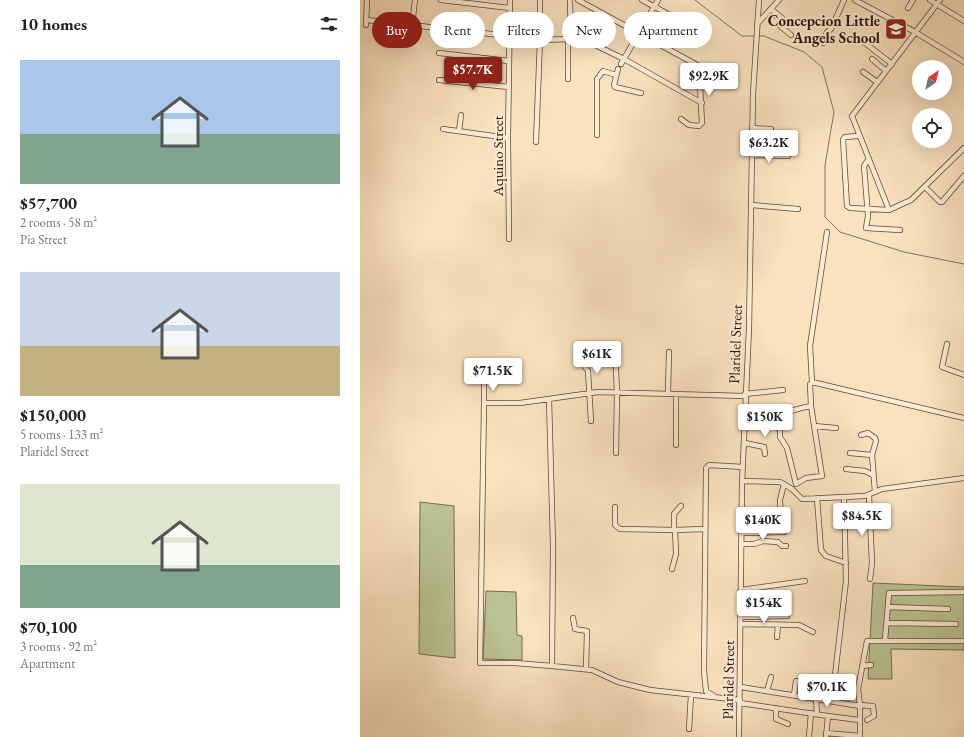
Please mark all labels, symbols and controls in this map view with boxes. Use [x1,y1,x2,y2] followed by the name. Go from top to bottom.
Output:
[768,11,881,47] place label: Concepcion Little Angels School
[372,12,422,48] chip: Buy
[430,12,485,48] chip: Rent
[493,12,554,48] chip: Filters
[562,12,616,48] chip: New
[624,12,712,48] chip: Apartment
[20,13,87,35] text: 10 homes
[318,13,340,35] icon: filters
[883,16,909,42] school or university icon: Concepcion Little Angels School
[440,57,506,91] pin: $57.7K
[912,60,952,100] north arrow
[912,60,952,148] map controls
[453,61,493,78] text: $57.7K
[676,63,742,97] pin: $92.9K
[689,67,729,84] text: $92.9K
[144,86,216,158] icon: home
[912,108,952,148] button: locate
[488,115,507,198] street label: Aquino Street
[736,130,802,164] pin: $63.2K
[749,134,789,151] text: $63.2K
[20,192,77,214] text: $57,700
[20,214,97,231] text: 2 rooms · 58 m²
[20,231,67,248] text: Pia Street
[144,298,216,370] icon: home
[724,304,746,384] street label: Plaridel Street
[573,341,621,375] pin: $61K
[582,345,612,362] text: $61K
[460,358,526,392] pin: $71.5K
[473,362,513,379] text: $71.5K
[20,404,86,426] text: $150,000
[737,404,793,438] pin: $150K
[747,408,783,425] text: $150K
[20,426,104,443] text: 5 rooms · 133 m²
[20,443,89,460] text: Plaridel Street
[829,503,895,537] pin: $84.5K
[735,507,791,541] pin: $140K
[842,507,882,524] text: $84.5K
[144,510,216,582] icon: home
[745,511,781,528] text: $140K
[736,590,792,624] pin: $154K
[746,594,782,611] text: $154K
[20,616,77,638] text: $70,100
[20,638,97,655] text: 3 rooms · 92 m²
[718,640,738,720] street label: Plaridel Street
[20,655,75,672] text: Apartment
[794,674,860,708] pin: $70.1K
[807,678,847,695] text: $70.1K

